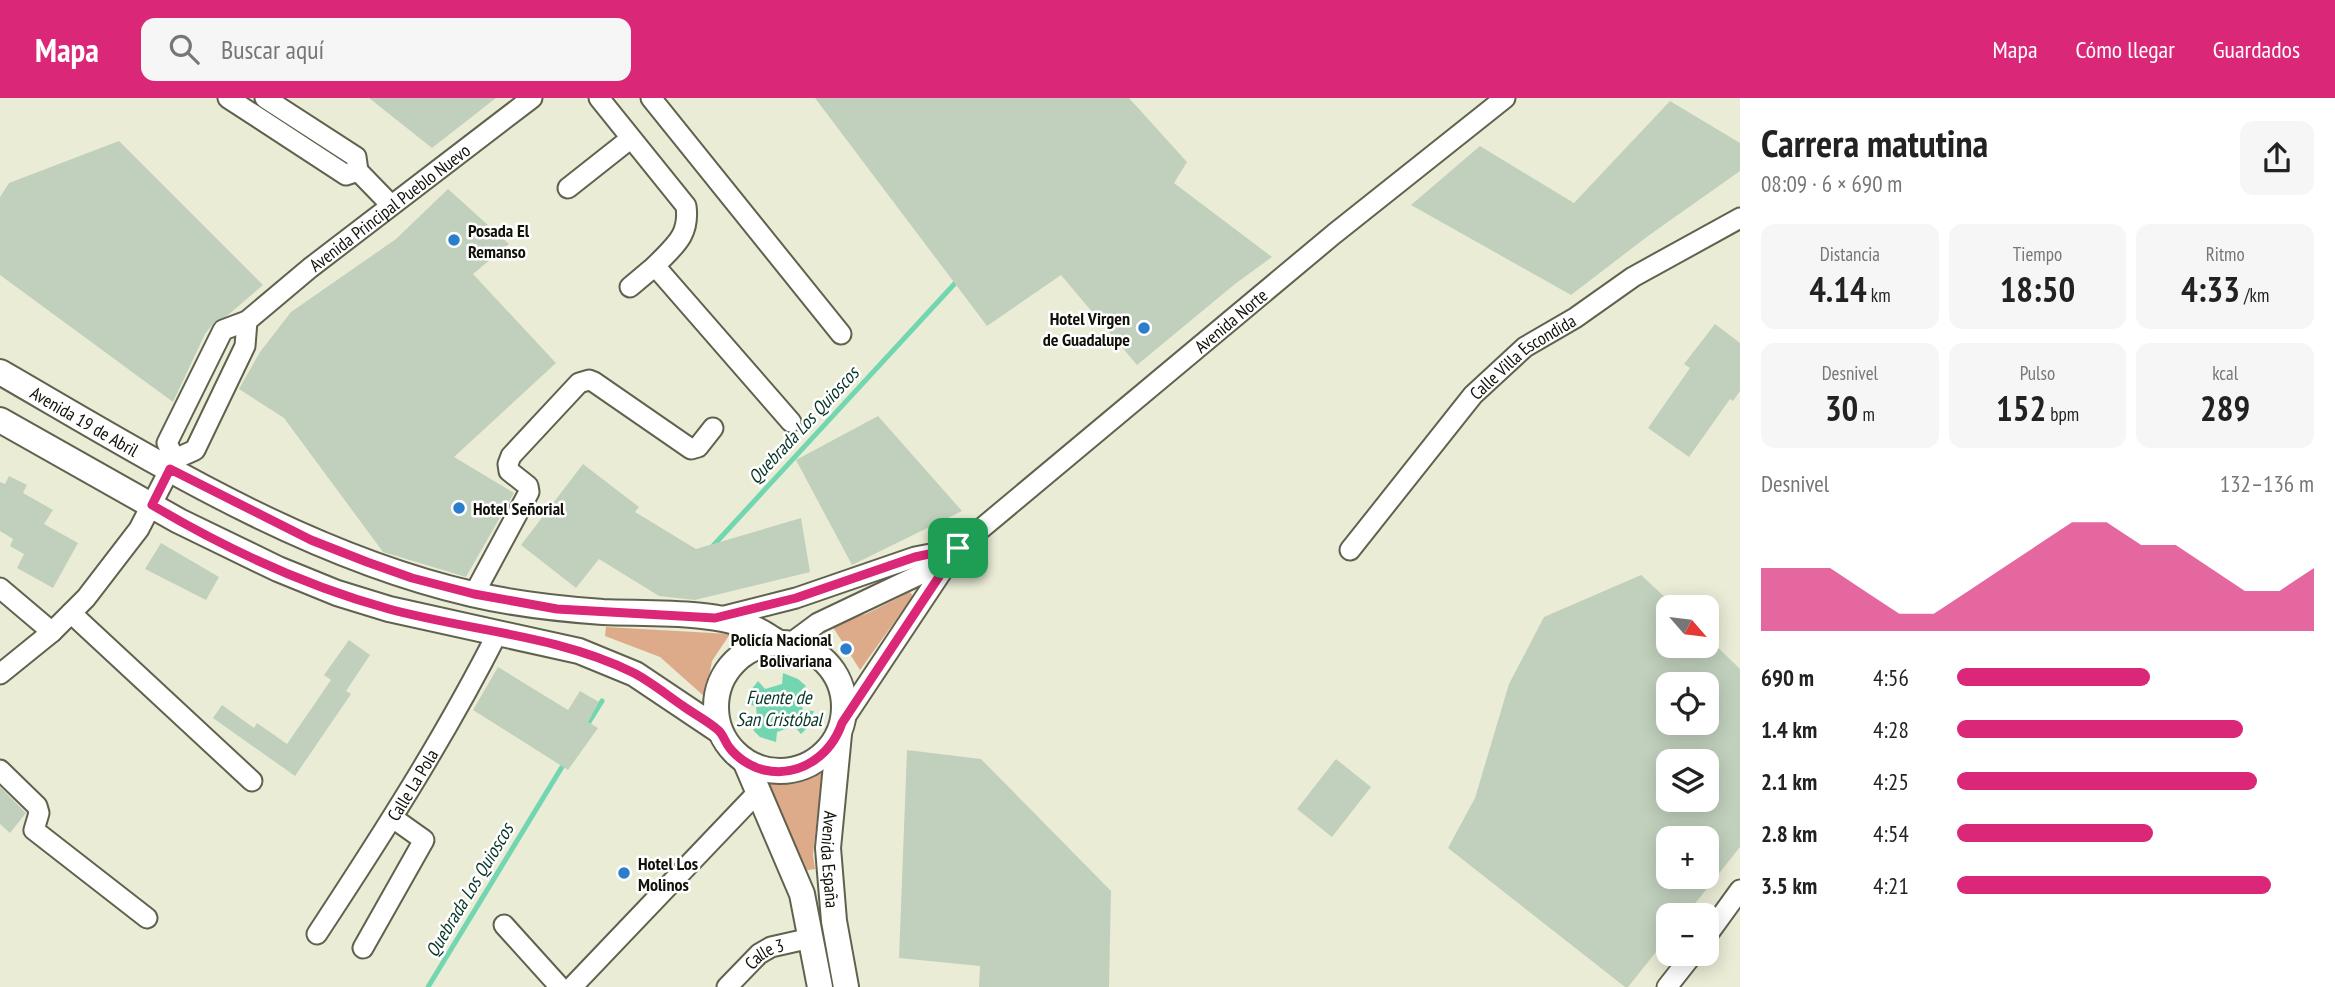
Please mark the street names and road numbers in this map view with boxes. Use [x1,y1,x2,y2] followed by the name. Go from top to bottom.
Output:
[304,138,475,276] street label: Avenida Principal Pueblo Nuevo
[1189,283,1272,357] street label: Avenida Norte
[1464,309,1580,404] street label: Calle Villa Escondida
[26,381,144,462] street label: Avenida 19 de Abril
[382,745,443,825] street label: Calle La Pola
[816,810,844,909] street label: Avenida España
[739,933,786,974] street label: Calle 3

